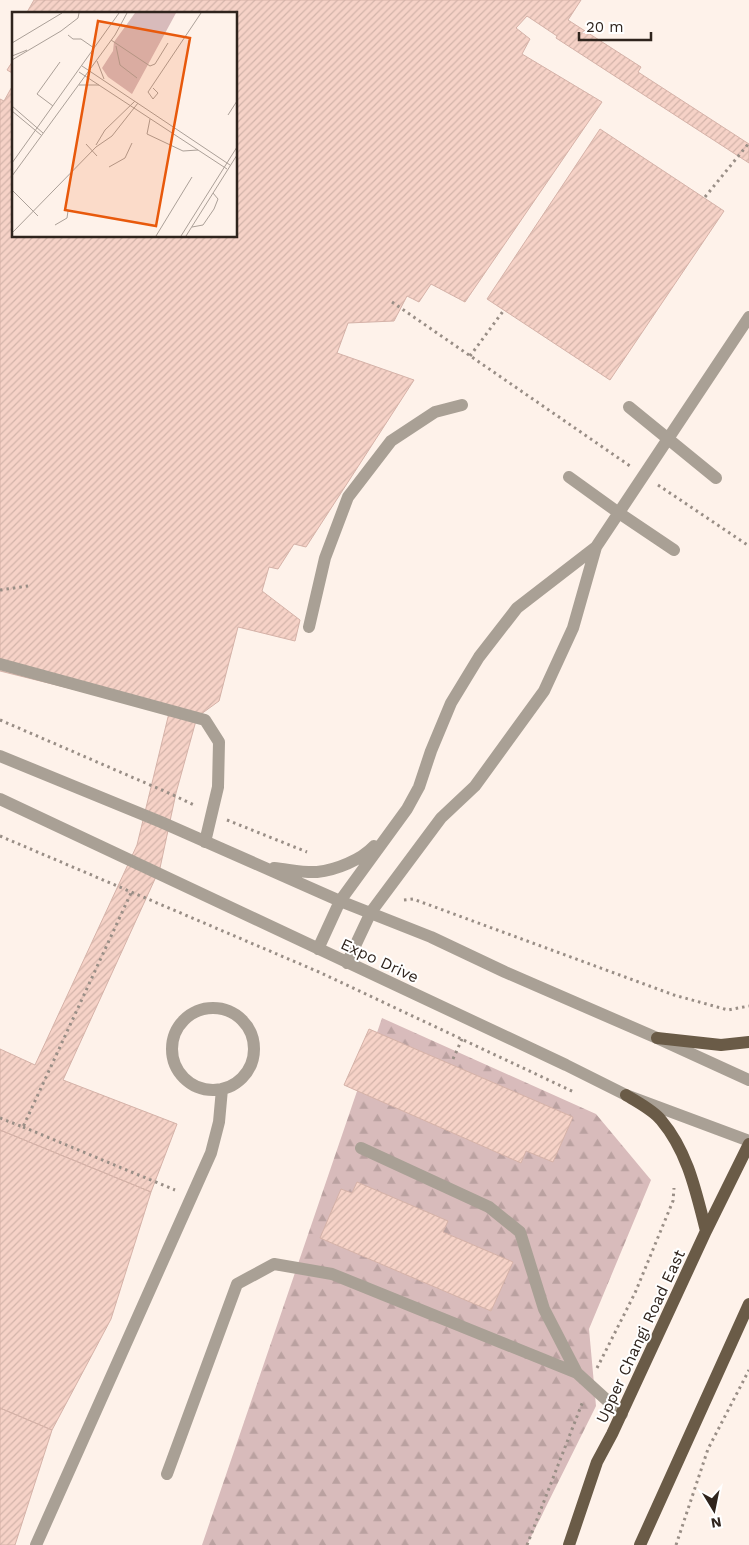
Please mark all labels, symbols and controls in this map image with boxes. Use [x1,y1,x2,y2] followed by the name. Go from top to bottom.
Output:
[579,10,652,42] scale bar
[12,12,238,238] inset map
[586,18,624,36] text: 20 m
[338,934,422,987] street label: Expo Drive
[592,1246,689,1426] street label: Upper Changi Road East
[689,1485,739,1535] north arrow
[710,1514,723,1532] text: N

